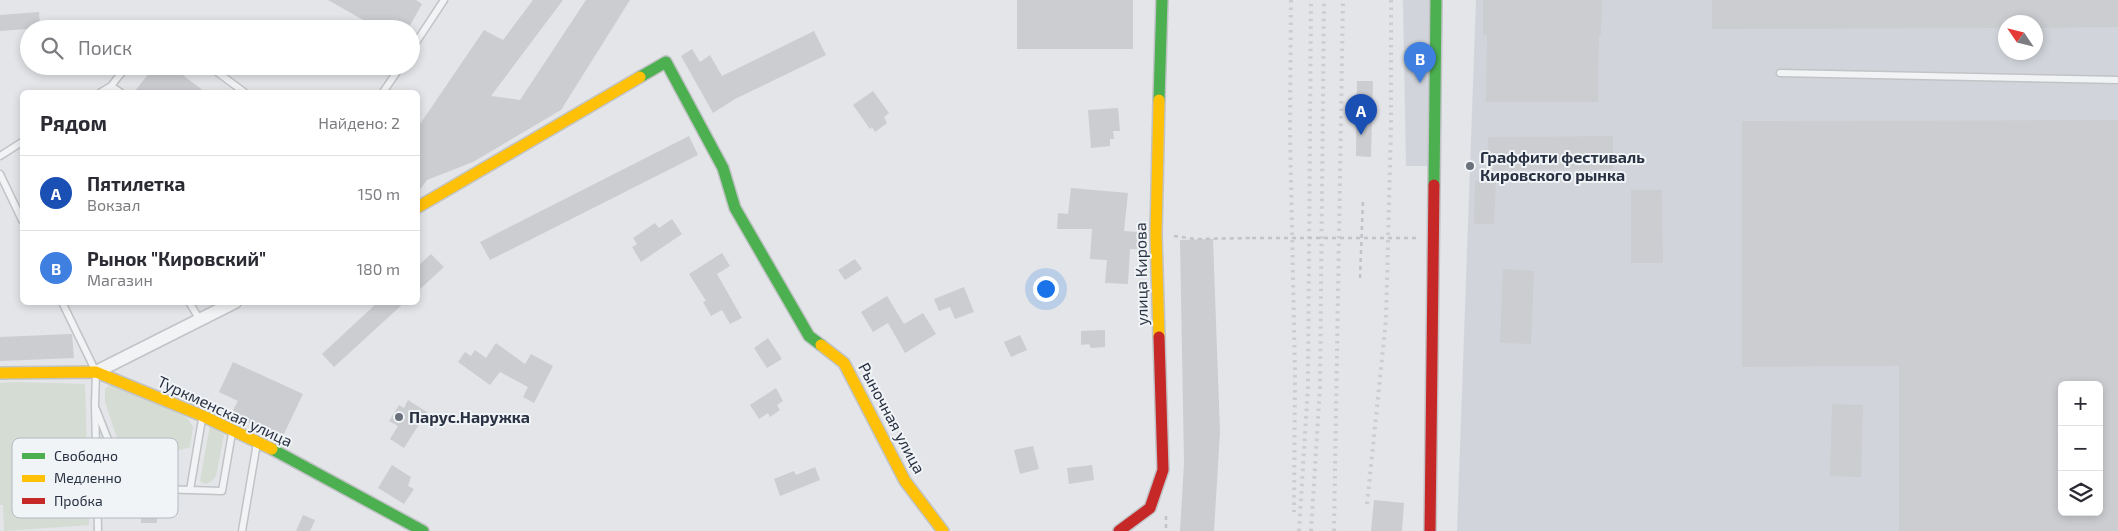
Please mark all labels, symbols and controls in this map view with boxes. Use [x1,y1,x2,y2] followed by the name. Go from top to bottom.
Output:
[1998,15,2043,60] north arrow
[20,20,420,75] search box
[38,34,66,62] icon: search
[78,36,132,59] text: Поиск
[1404,42,1436,83] pin: B
[1345,94,1377,135] pin: A
[40,110,107,135] text: Рядом
[318,113,400,132] text: Найдено: 2
[1480,147,1645,184] place label: Граффити фестиваль Кировского рынка
[1464,160,1476,172] marker: Граффити фестиваль Кировского рынка
[87,172,185,195] text: Пятилетка
[51,184,61,203] text: A
[358,184,400,203] text: 150 m
[87,195,140,214] text: Вокзал
[1130,222,1152,326] street label: улица Кирова
[87,247,266,270] text: Рынок "Кировский"
[51,259,61,278] text: B
[357,259,400,278] text: 180 m
[87,270,153,289] text: Магазин
[1033,276,1059,302] your location
[854,359,930,477] street label: Рыночная улица
[154,371,296,451] street label: Туркменская улица
[2058,381,2103,516] map controls
[2058,381,2103,426] button: +
[409,407,530,426] place label: Парус.Наружка
[393,411,405,423] marker: Парус.Наружка
[2058,426,2103,471] button: −
[12,438,178,518] legend
[54,447,118,464] text: Свободно
[54,469,122,486] text: Медленно
[2058,471,2103,516] button: layers
[54,492,103,509] text: Пробка

